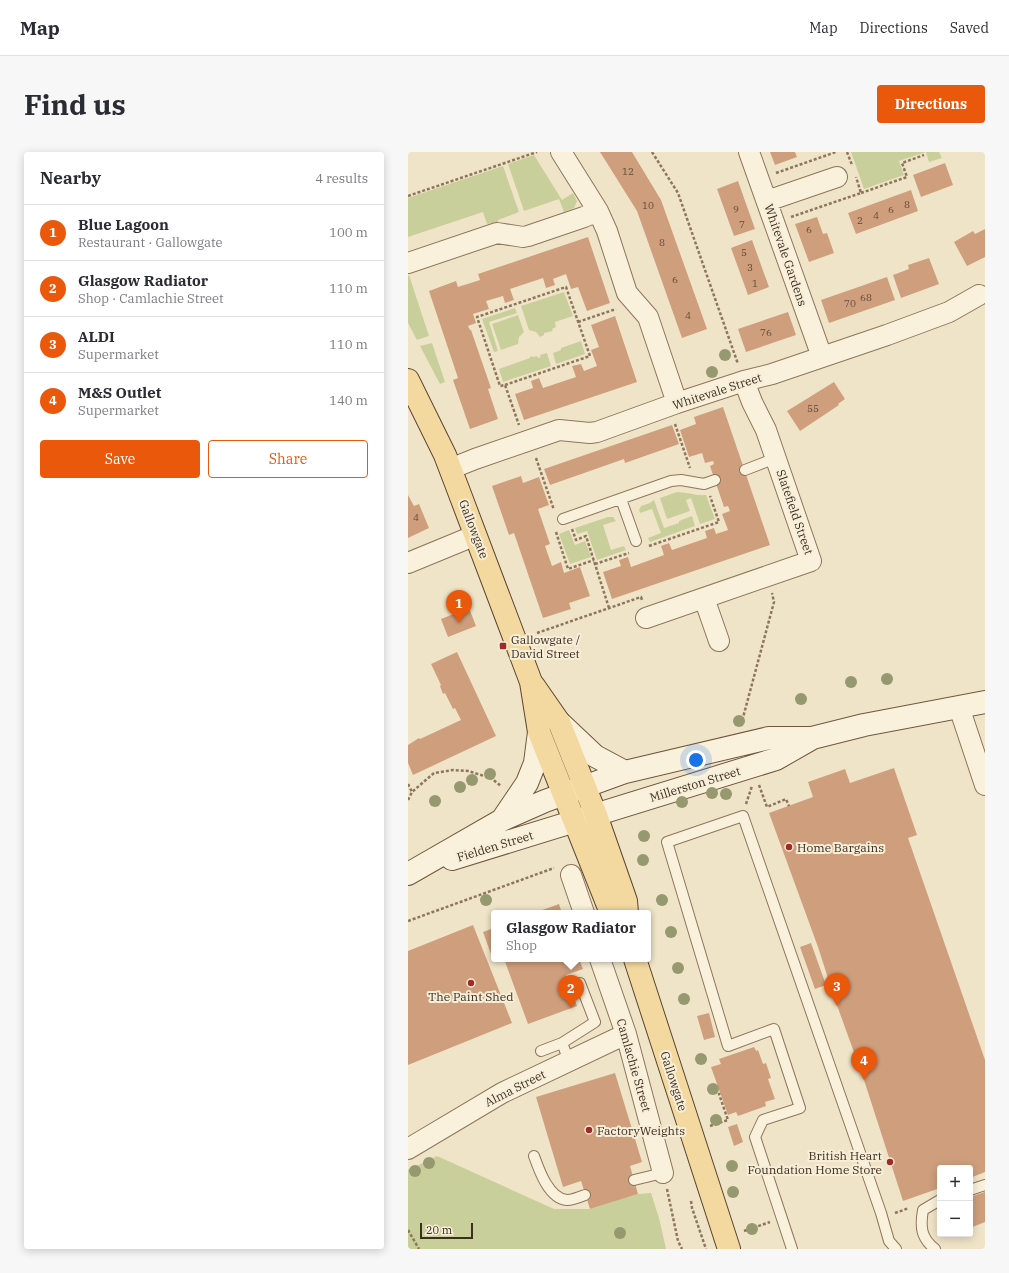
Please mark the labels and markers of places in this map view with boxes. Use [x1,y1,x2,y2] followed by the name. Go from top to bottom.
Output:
[446,590,472,623] pin: 1
[511,632,580,661] place label: Gallowgate / David Street
[498,641,508,651] marker: Gallowgate / David Street
[797,840,884,855] place label: Home Bargains
[784,842,794,852] marker: Home Bargains
[824,973,850,1006] pin: 3
[558,975,584,1008] pin: 2
[466,978,476,988] marker: The Paint Shed
[428,989,514,1004] place label: The Paint Shed
[851,1047,877,1080] pin: 4
[597,1123,685,1138] place label: FactoryWeights
[584,1125,594,1135] marker: FactoryWeights
[747,1148,882,1177] place label: British Heart Foundation Home Store
[885,1157,895,1167] marker: British Heart Foundation Home Store

